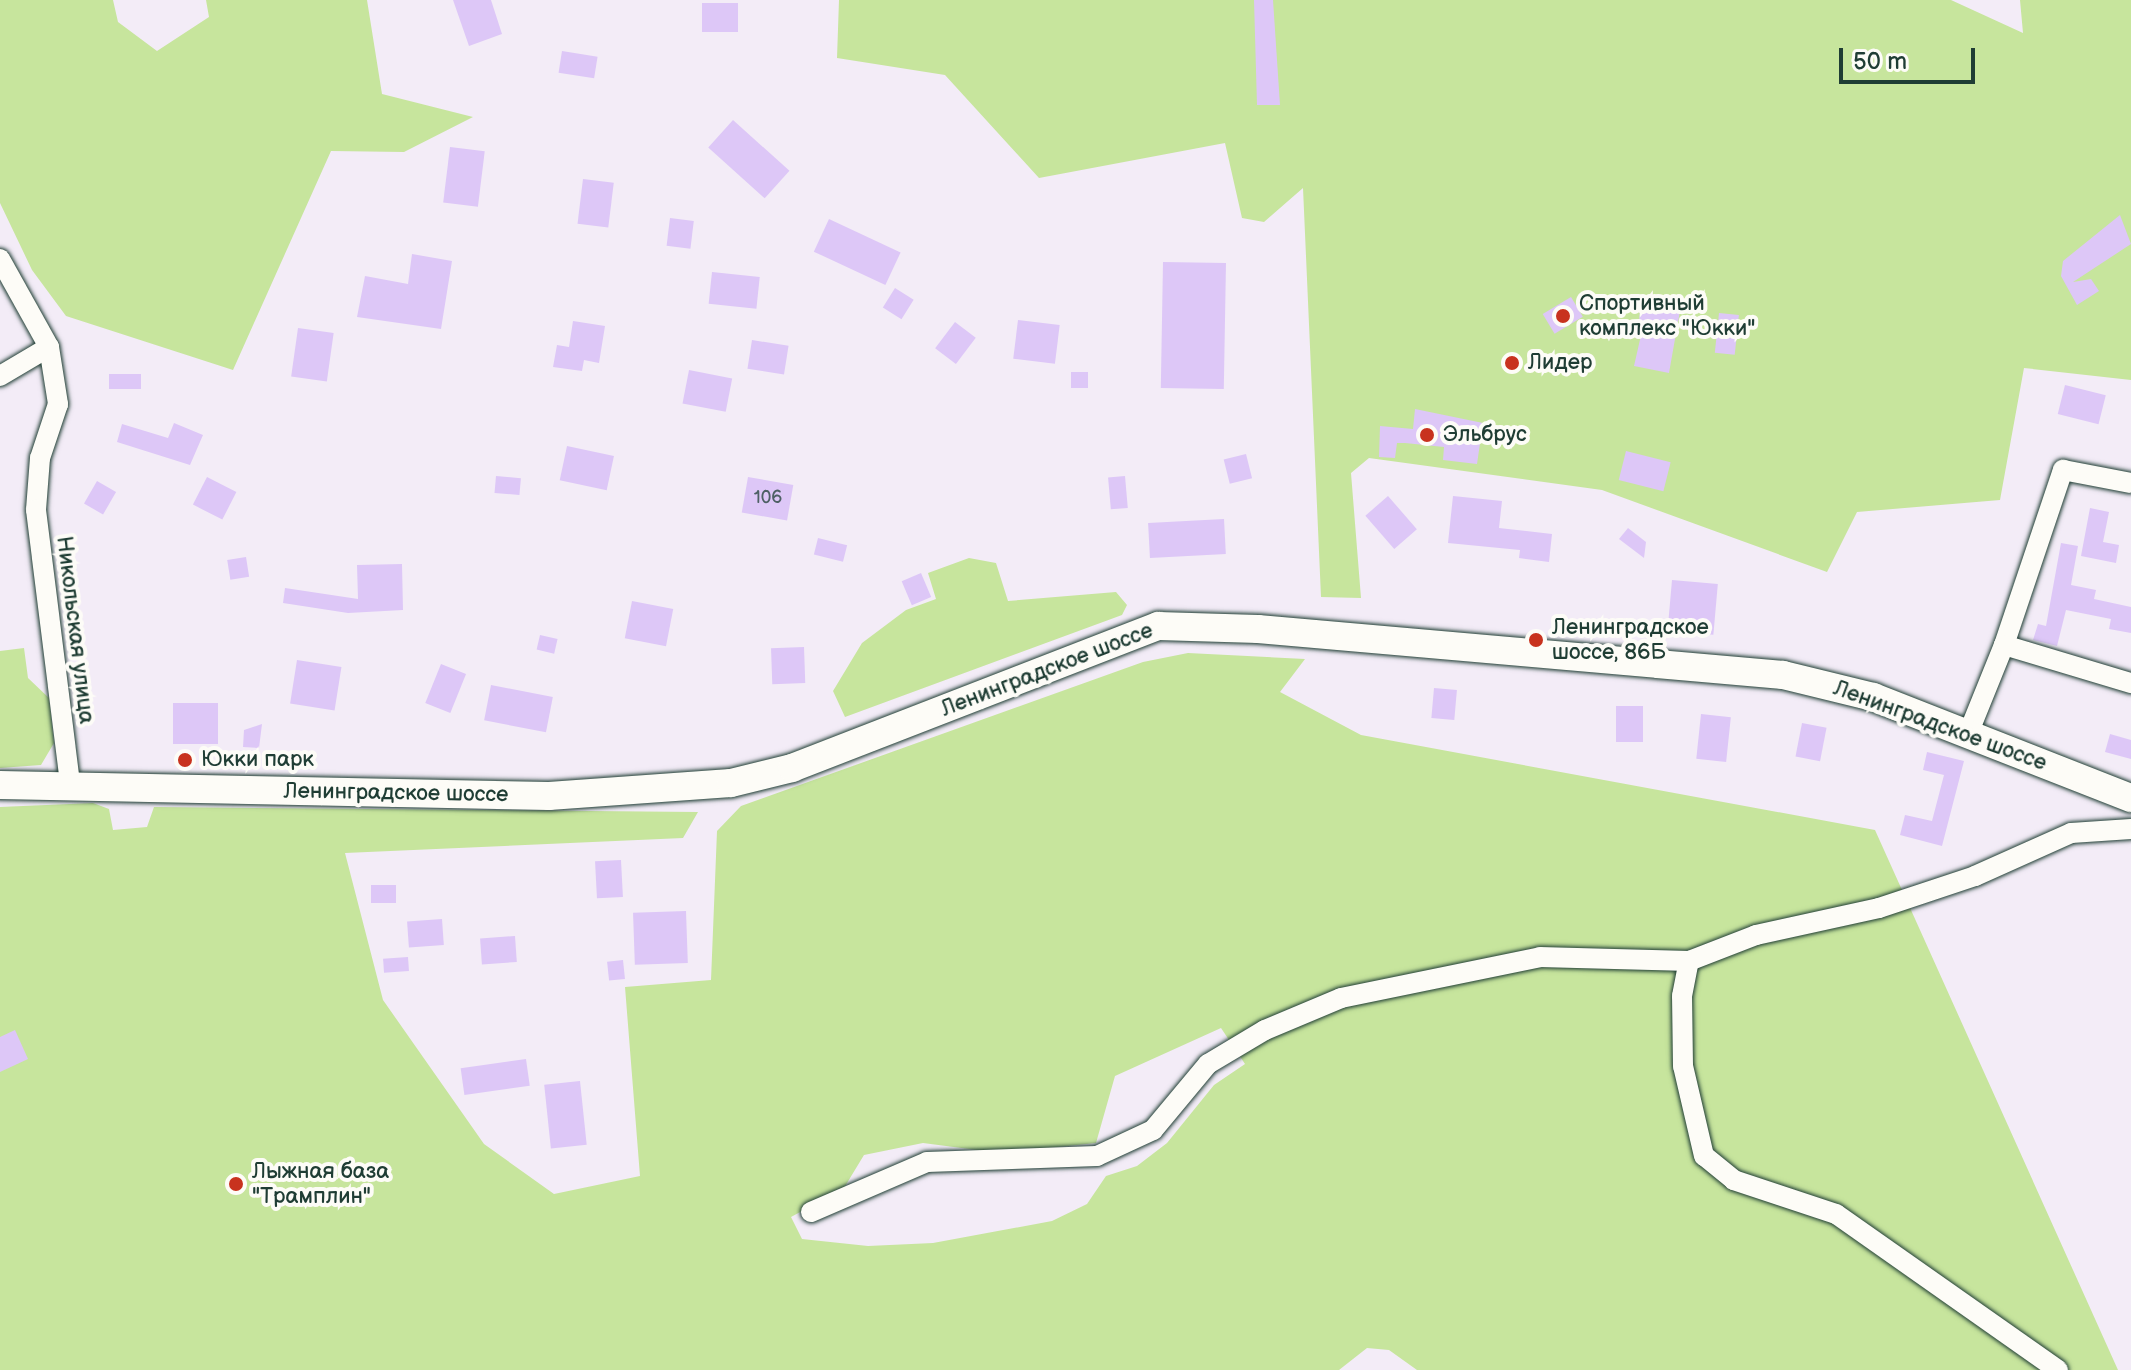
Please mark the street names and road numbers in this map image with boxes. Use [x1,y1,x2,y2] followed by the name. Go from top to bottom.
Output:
[50,535,100,725] street label: Никольская улица
[937,617,1157,723] street label: Ленинградское шоссе
[1830,675,2050,777] street label: Ленинградское шоссе
[283,778,509,808] street label: Ленинградское шоссе

